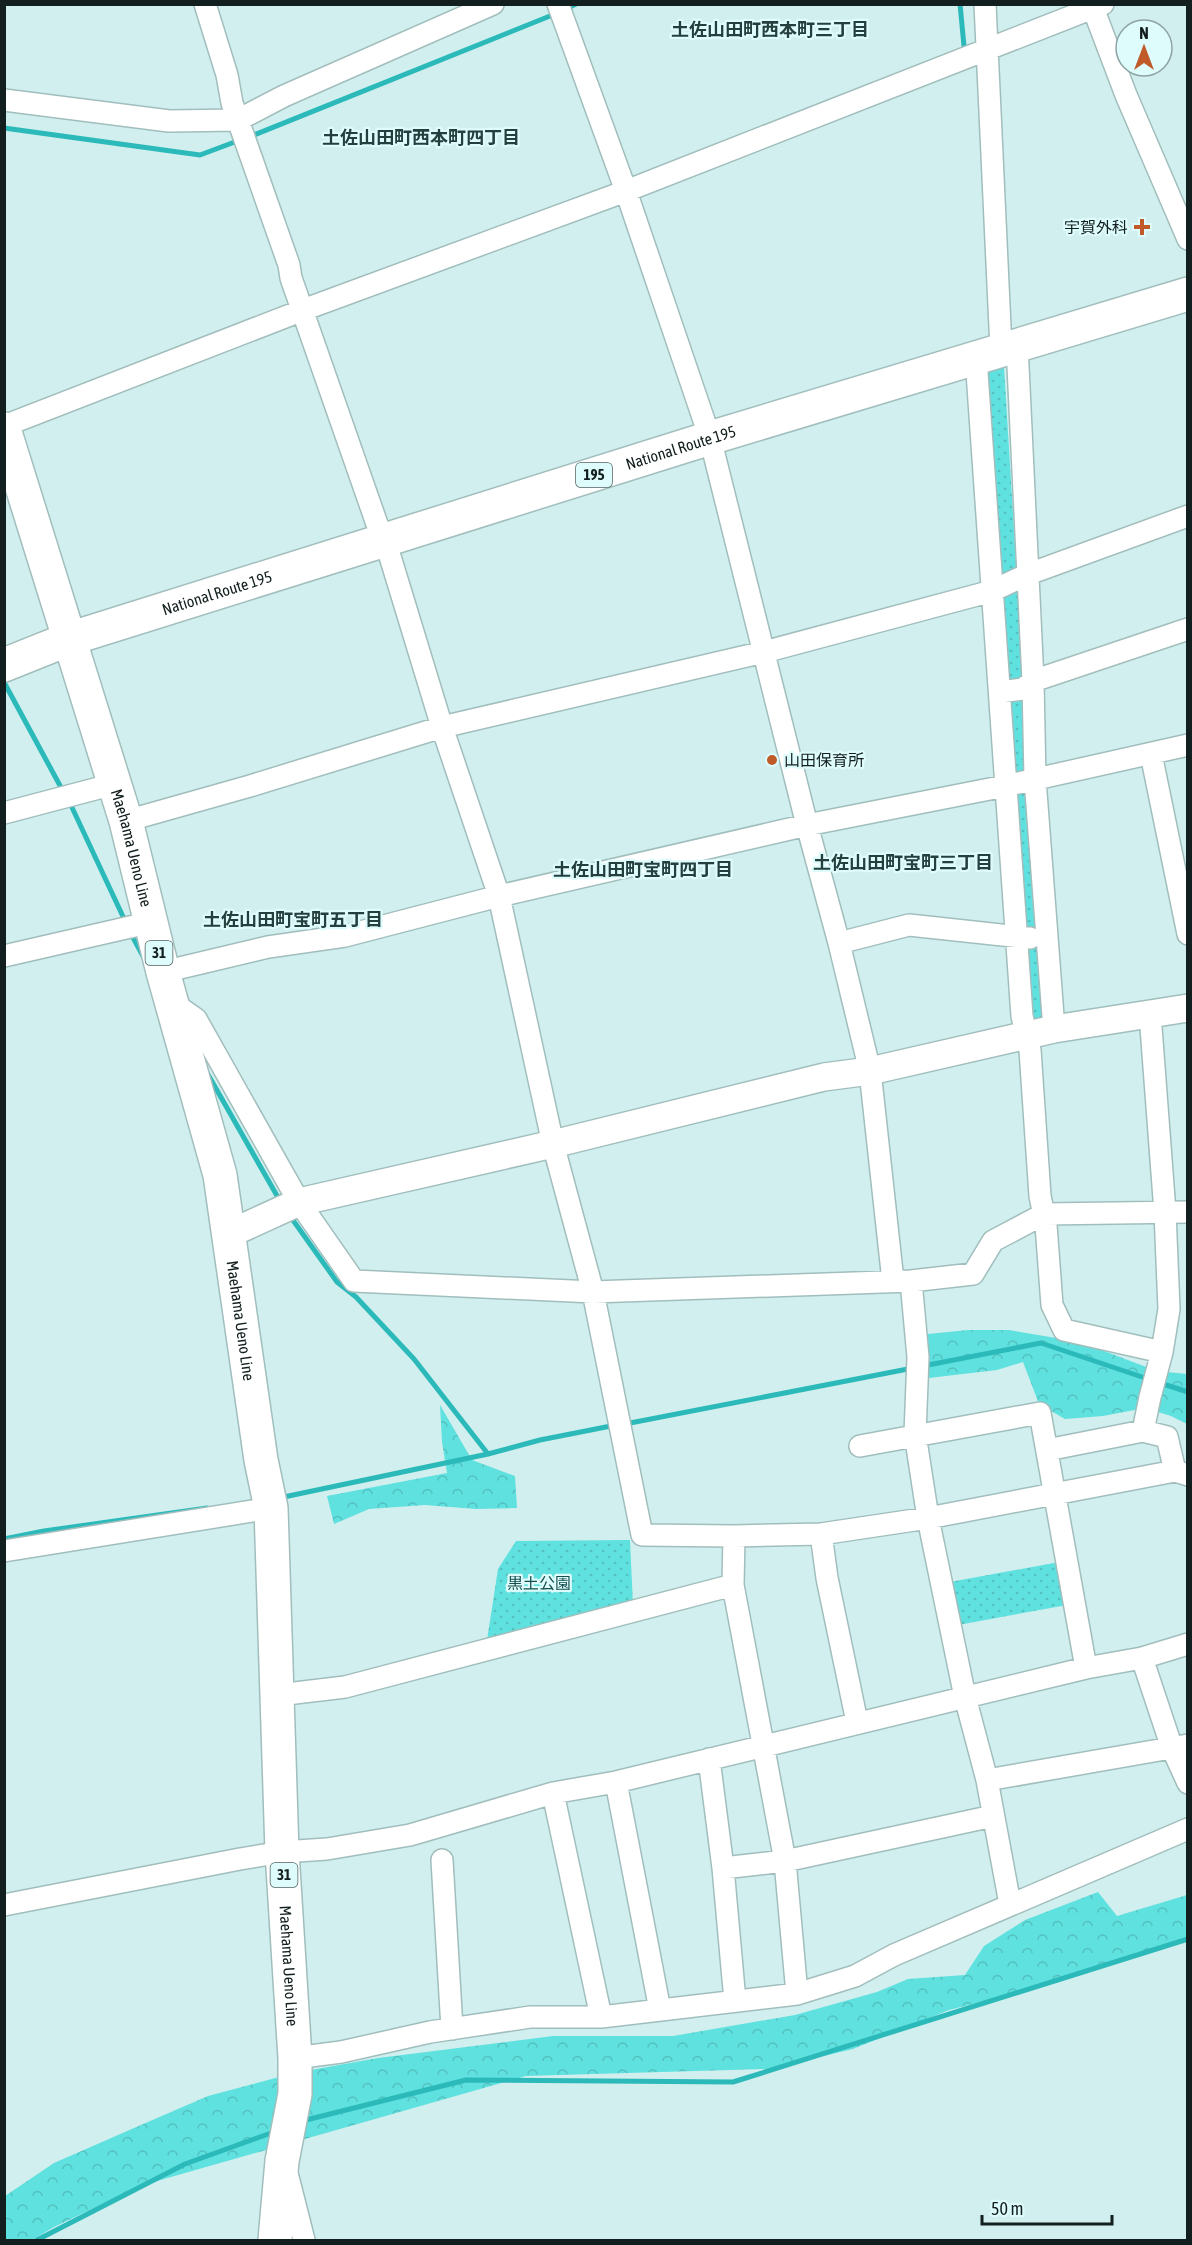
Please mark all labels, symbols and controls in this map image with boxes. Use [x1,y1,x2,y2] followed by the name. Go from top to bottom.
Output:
[1114,18,1174,78] north arrow
[671,19,869,40] district label: 土佐山田町西本町三丁目
[1139,24,1149,42] text: N
[322,127,520,148] district label: 土佐山田町西本町四丁目
[1064,218,1128,236] place label: 宇賀外科
[1133,218,1151,236] marker: 宇賀外科
[623,422,738,473] street label: National Route 195
[576,463,612,487] road number: 195
[160,567,274,618] street label: National Route 195
[784,751,864,769] place label: 山田保育所
[765,753,779,767] marker: 山田保育所
[108,787,156,909] street label: Maehama Ueno Line
[813,852,993,873] district label: 土佐山田町宝町三丁目
[553,859,733,880] district label: 土佐山田町宝町四丁目
[203,909,383,930] district label: 土佐山田町宝町五丁目
[146,941,172,965] road number: 31
[223,1259,258,1382] street label: Maehama Ueno Line
[507,1574,571,1592] park label: 黒土公園
[270,1863,298,1887] road number: 31
[276,1905,302,2027] street label: Maehama Ueno Line
[982,2188,1112,2226] scale bar
[991,2198,1023,2219] text: 50 m

